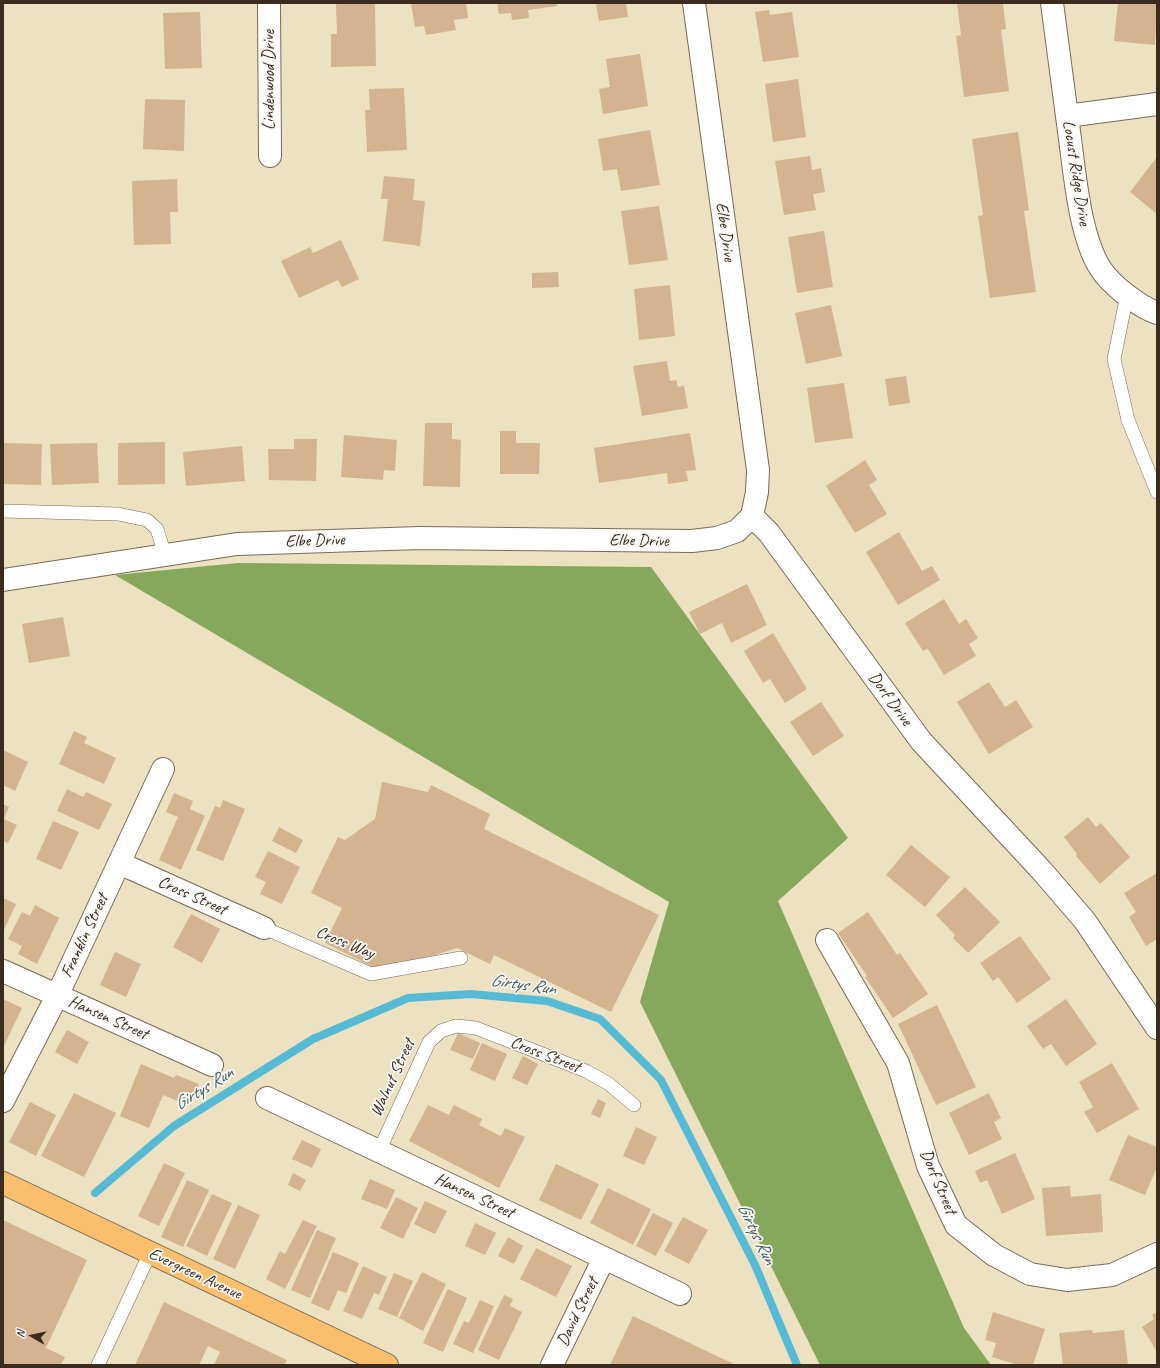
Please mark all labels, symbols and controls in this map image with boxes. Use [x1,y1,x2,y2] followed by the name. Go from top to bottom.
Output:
[260,30,280,130] street label: Lindenwood Drive
[1058,119,1094,227] street label: Locust Ridge Drive
[711,201,739,263] street label: Elbe Drive
[285,530,345,552] street label: Elbe Drive
[609,530,669,552] street label: Elbe Drive
[864,668,916,730] street label: Dorf Drive
[155,872,229,920] street label: Cross Street
[57,891,113,981] street label: Franklin Street
[313,922,377,964] street label: Cross Way
[489,970,557,1000] water label: Girtys Run
[65,991,151,1045] street label: Hansen Street
[507,1032,583,1078] street label: Cross Street
[366,1036,420,1120] street label: Walnut Street
[171,1063,237,1115] water label: Girtys Run
[915,1147,961,1217] street label: Dorf Street
[431,1169,517,1223] street label: Hansen Street
[732,1200,780,1268] water label: Girtys Run
[145,1244,245,1304] street label: Evergreen Avenue
[553,1274,603,1350] street label: David Street
[12,1316,52,1356] north arrow
[13,1330,28,1339] text: N

